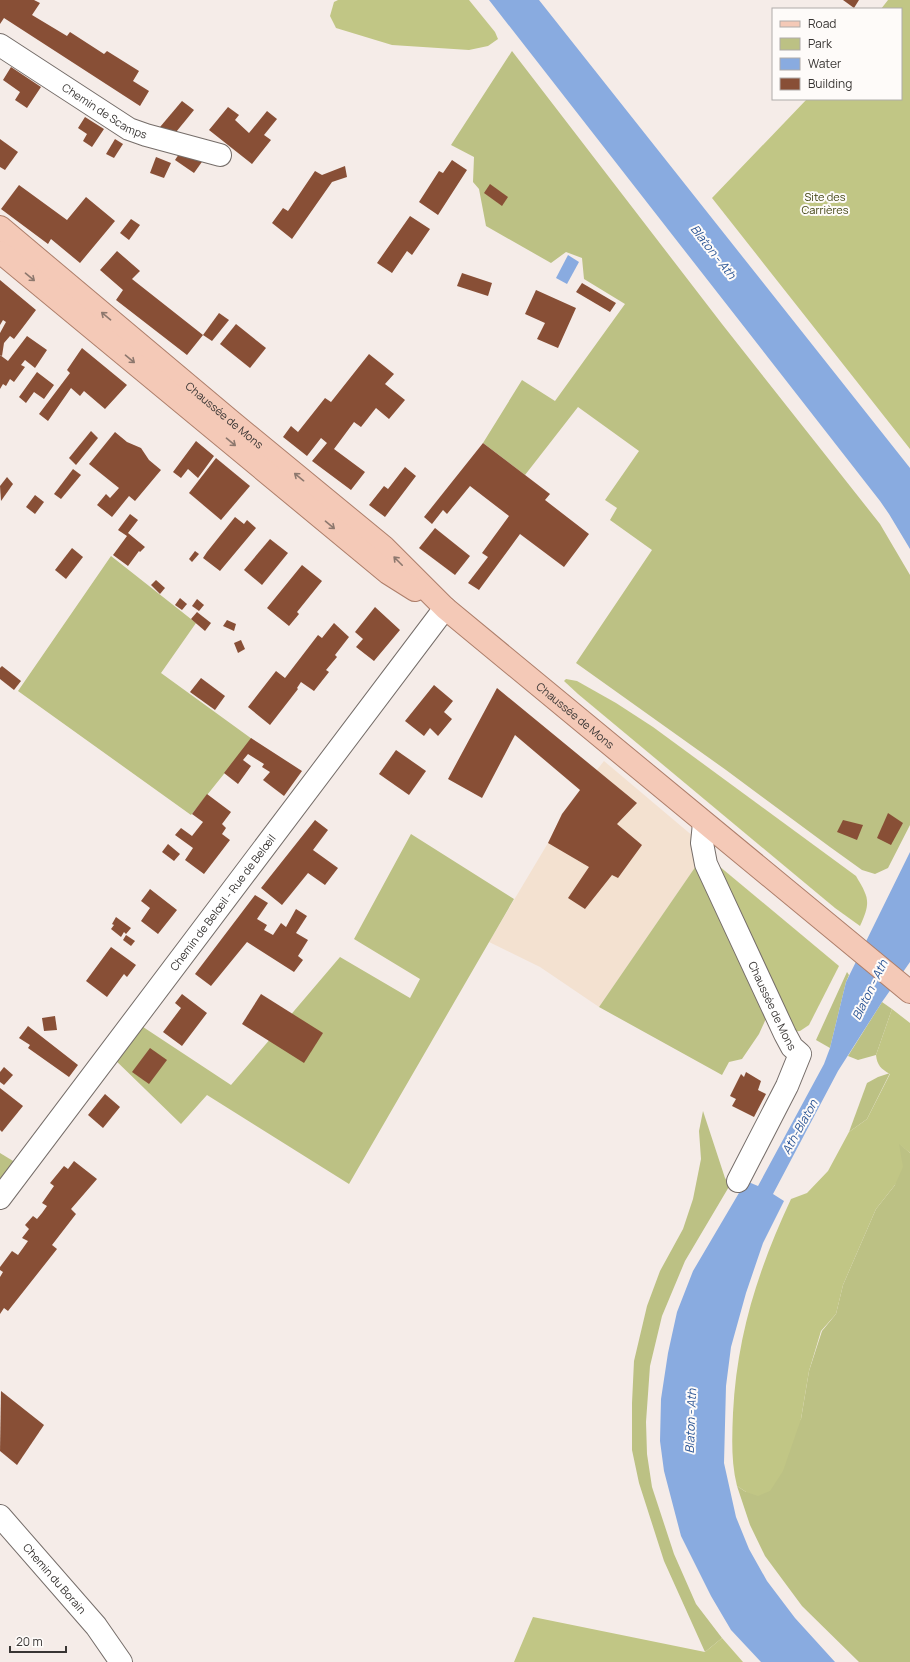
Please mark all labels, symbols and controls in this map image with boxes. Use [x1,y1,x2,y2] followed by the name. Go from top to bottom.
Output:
[772,8,902,100] legend
[808,15,836,32] text: Road
[808,35,833,52] text: Park
[808,55,842,72] text: Water
[808,75,852,92] text: Building
[59,79,149,142] street label: Chemin de Scamps
[802,189,849,217] park label: Site des Carrières
[687,221,741,283] water label: Blaton - Ath
[25,272,35,281] one-way arrow
[100,311,111,320] one-way arrow
[125,355,136,364] one-way arrow
[183,378,267,452] street label: Chaussée de Mons
[225,438,236,447] one-way arrow
[293,472,304,481] one-way arrow
[325,521,336,530] one-way arrow
[393,556,403,566] one-way arrow
[533,678,618,752] street label: Chaussée de Mons
[166,831,279,974] street label: Chemin de Belœil - Rue de Belœil
[848,956,892,1023] water label: Blaton - Ath
[745,959,800,1053] street label: Chaussée de Mons
[778,1096,822,1157] water label: Ath-Blaton
[681,1387,700,1454] water label: Blaton - Ath
[20,1540,90,1617] street label: Chemin du Borain
[10,1628,66,1654] scale bar
[16,1633,43,1650] text: 20 m

